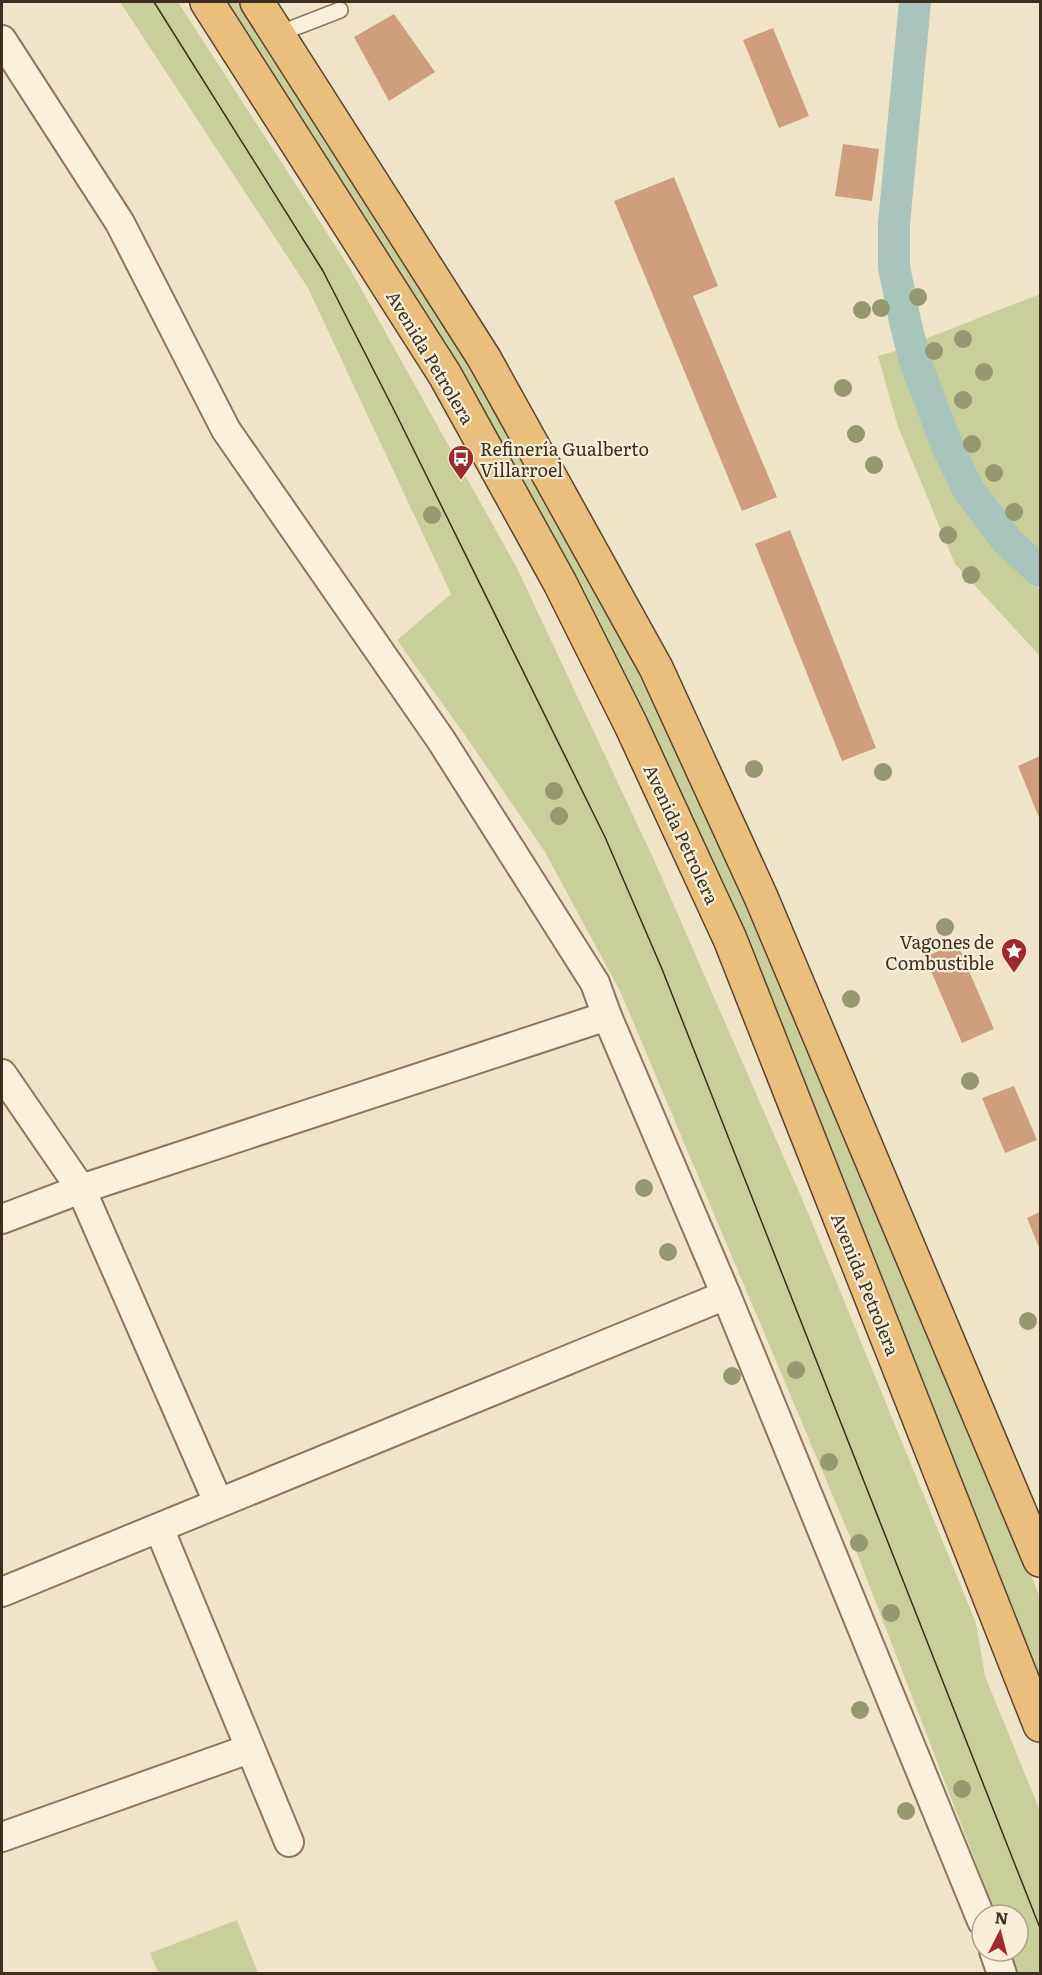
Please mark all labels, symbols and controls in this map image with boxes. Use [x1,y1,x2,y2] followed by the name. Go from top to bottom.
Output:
[380,285,482,429] street label: Avenida Petrolera
[480,435,649,483] place label: Refinería Gualberto Villarroel
[446,443,476,481] bus stop icon: Refinería Gualberto Villarroel
[638,759,726,909] street label: Avenida Petrolera
[885,928,994,976] place label: Vagones de Combustible
[999,936,1029,974] place icon: Vagones de Combustible
[825,1209,907,1360] street label: Avenida Petrolera
[970,1903,1030,1963] north arrow
[994,1904,1010,1930] text: N

